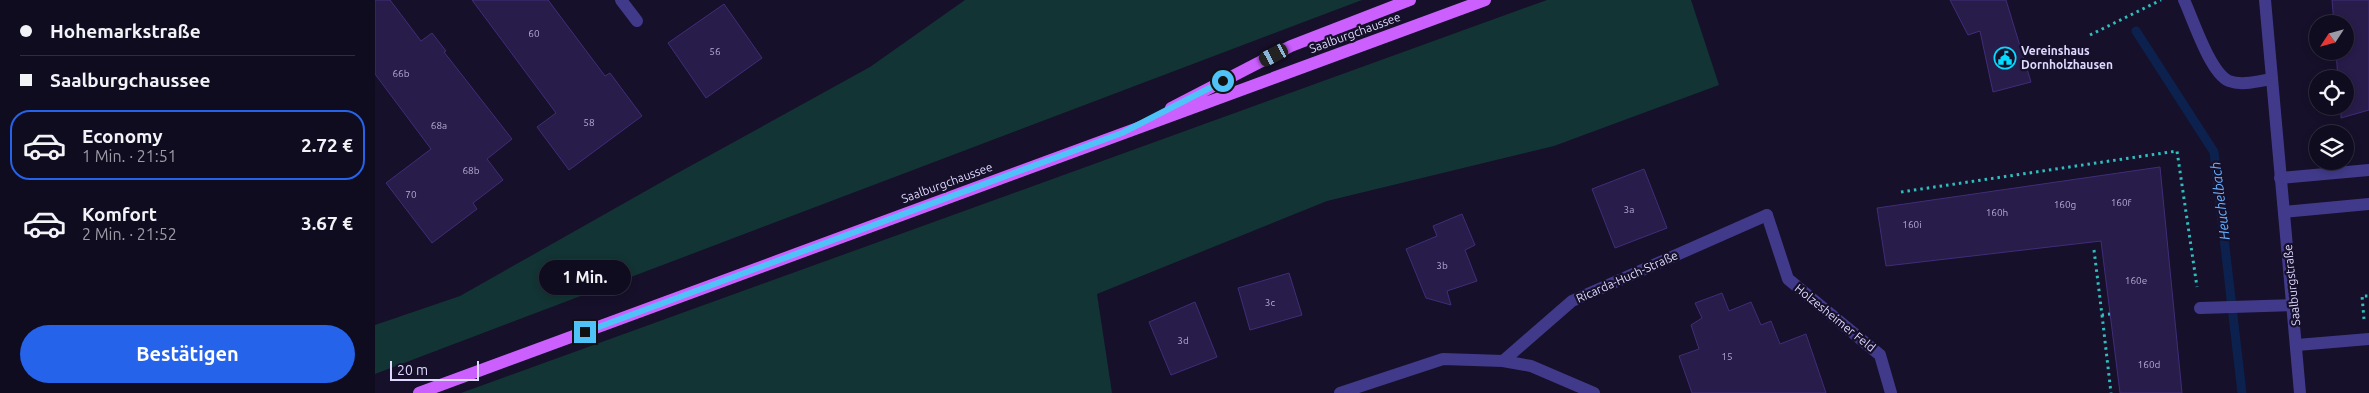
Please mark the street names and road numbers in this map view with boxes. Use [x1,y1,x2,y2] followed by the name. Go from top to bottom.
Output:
[1307,10,1402,55] street label: Saalburgchaussee
[899,160,994,205] street label: Saalburgchaussee
[2281,244,2302,326] street label: Saalburgstraße
[1574,248,1680,305] street label: Ricarda-Huch-Straße
[1793,281,1878,354] street label: Holzesheimer Feld

